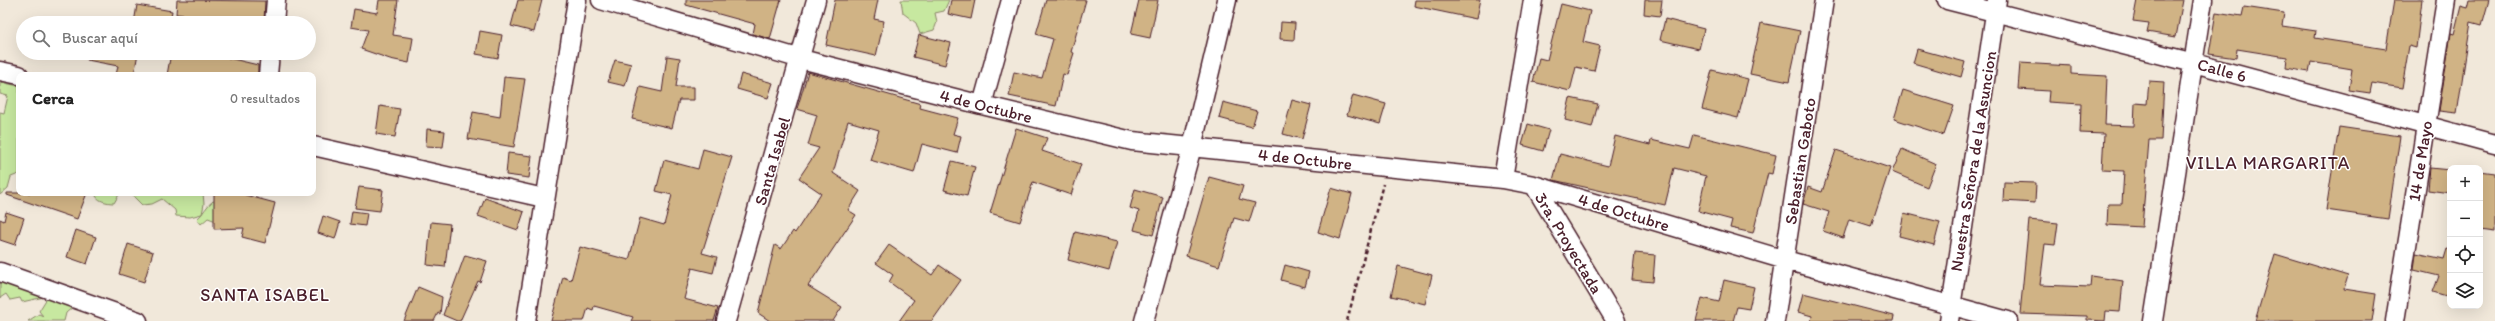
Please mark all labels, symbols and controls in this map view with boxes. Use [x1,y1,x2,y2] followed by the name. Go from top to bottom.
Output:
[16,16,316,60] search box
[30,27,52,49] icon: search
[62,29,138,47] text: Buscar aquí
[1946,49,2000,273] street label: Nuestra Señora de la Asuncion
[2195,54,2249,86] street label: Calle 6
[938,85,1034,127] street label: 4 de Octubre
[32,88,74,108] text: Cerca
[230,91,300,106] text: 0 resultados
[1780,96,1820,226] street label: Sebastian Gaboto
[750,114,794,208] street label: Santa Isabel
[2404,119,2436,203] street label: 14 de Mayo
[1257,144,1353,174] street label: 4 de Octubre
[2186,152,2350,174] district label: VILLA MARGARITA
[2447,165,2483,309] map controls
[2447,165,2483,201] button: +
[1531,189,1607,297] street label: 3ra. Proyectada
[1576,189,1672,235] street label: 4 de Octubre
[2447,201,2483,237] button: −
[2447,237,2483,273] button: locate
[2447,273,2483,309] button: layers
[200,284,330,306] district label: SANTA ISABEL

